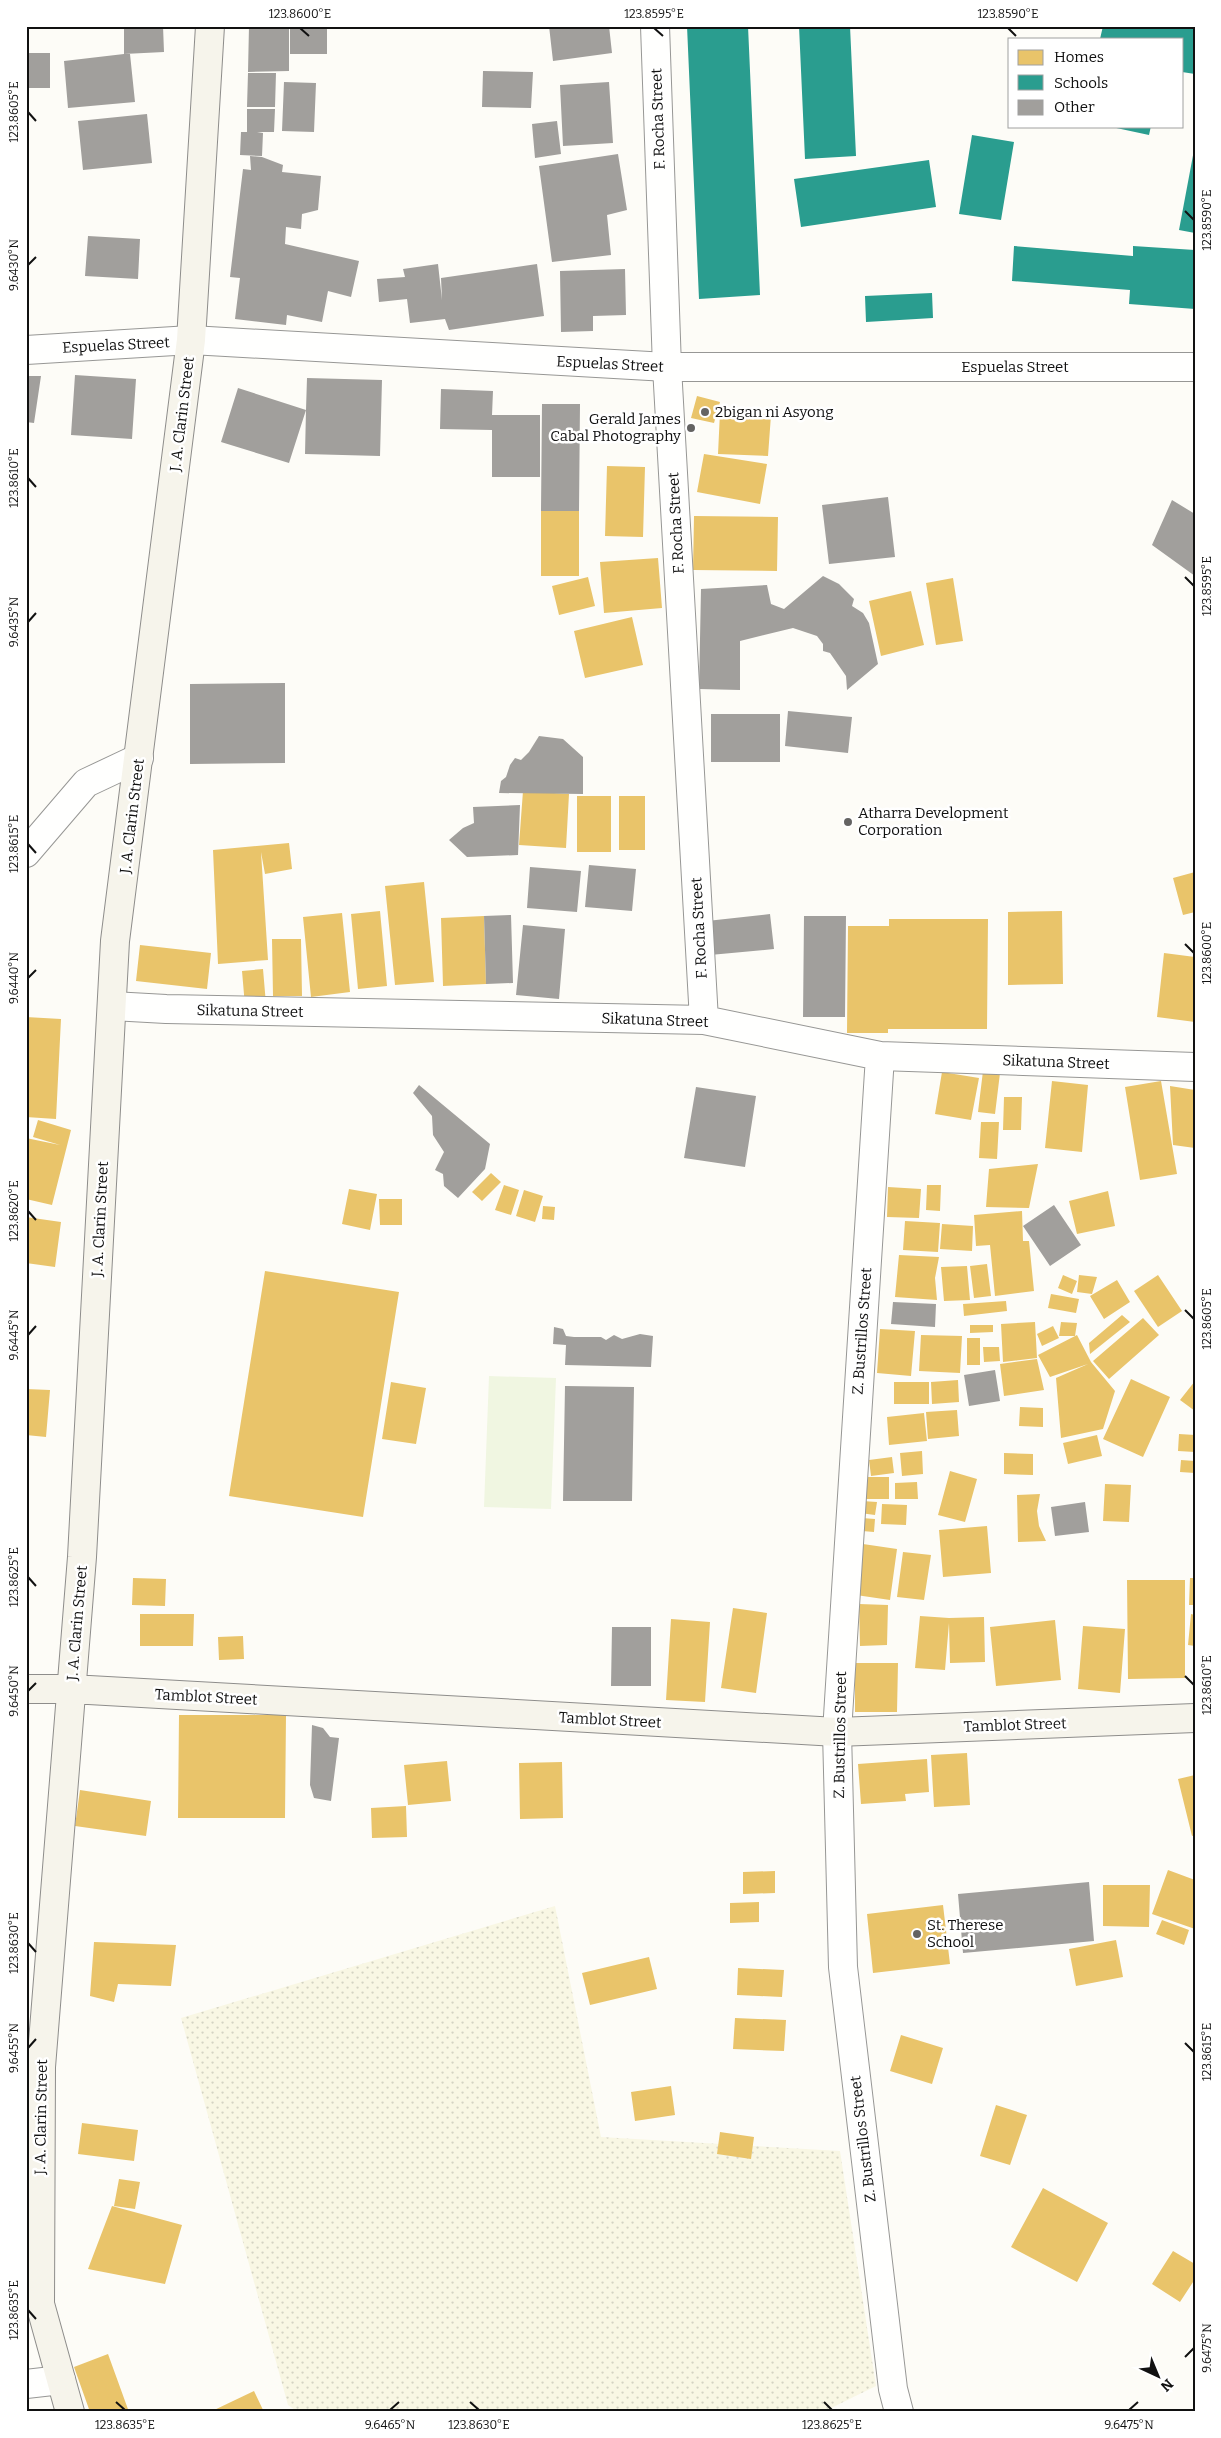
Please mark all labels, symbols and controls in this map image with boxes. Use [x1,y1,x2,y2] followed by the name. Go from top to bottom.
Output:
[269,7,331,21] text: 123.8600°E
[624,7,684,21] text: 123.8595°E
[977,7,1039,21] text: 123.8590°E
[1008,38,1184,128] legend
[1054,48,1104,66] text: Homes
[647,67,669,170] street label: F. Rocha Street
[1054,74,1108,92] text: Schools
[7,81,21,143] text: 123.8605°E
[1054,98,1095,116] text: Other
[1200,189,1214,251] text: 123.8590°E
[7,239,21,291] text: 9.6430°N
[62,333,171,357] street label: Espuelas Street
[556,352,665,376] street label: Espuelas Street
[166,355,198,473] street label: J. A. Clarin Street
[961,358,1069,376] street label: Espuelas Street
[715,403,834,421] place label: 2bigan ni Asyong
[699,406,711,418] marker: 2bigan ni Asyong
[550,410,681,445] place label: Gerald James Cabal Photography
[685,422,697,434] marker: Gerald James Cabal Photography
[7,448,21,508] text: 123.8610°E
[664,471,688,574] street label: F. Rocha Street
[1200,556,1214,616] text: 123.8595°E
[7,596,21,647] text: 9.6435°N
[116,757,148,875] street label: J. A. Clarin Street
[858,804,1009,839] place label: Atharra Development Corporation
[7,815,21,873] text: 123.8615°E
[842,816,854,828] marker: Atharra Development Corporation
[687,876,711,979] street label: F. Rocha Street
[1200,922,1214,984] text: 123.8600°E
[7,951,21,1004] text: 9.6440°N
[196,1001,304,1021] street label: Sikatuna Street
[601,1009,709,1031] street label: Sikatuna Street
[1002,1051,1110,1073] street label: Sikatuna Street
[88,1160,112,1278] street label: J. A. Clarin Street
[7,1180,21,1242] text: 123.8620°E
[849,1266,875,1395] street label: Z. Bustrillos Street
[1200,1288,1214,1350] text: 123.8605°E
[7,1309,21,1360] text: 9.6445°N
[7,1547,21,1607] text: 123.8625°E
[63,1564,91,1682] street label: J. A. Clarin Street
[1200,1655,1214,1715] text: 123.8610°E
[7,1665,21,1717] text: 9.6450°N
[830,1671,850,1799] street label: Z. Bustrillos Street
[154,1685,258,1709] street label: Tamblot Street
[558,1708,662,1732] street label: Tamblot Street
[963,1714,1067,1736] street label: Tamblot Street
[7,1912,21,1974] text: 123.8630°E
[927,1916,1003,1951] place label: St. Therese School
[911,1928,923,1940] marker: St. Therese School
[7,2022,21,2073] text: 9.6455°N
[1200,2023,1214,2081] text: 123.8615°E
[31,2059,51,2176] street label: J. A. Clarin Street
[846,2074,880,2203] street label: Z. Bustrillos Street
[7,2280,21,2340] text: 123.8635°E
[1200,2323,1214,2373] text: 9.6475°N
[1134,2350,1184,2400] north arrow
[1157,2375,1176,2395] text: N
[95,2418,155,2432] text: 123.8635°E
[365,2418,416,2432] text: 9.6465°N
[448,2418,510,2432] text: 123.8630°E
[802,2418,862,2432] text: 123.8625°E
[1104,2418,1154,2432] text: 9.6475°N

